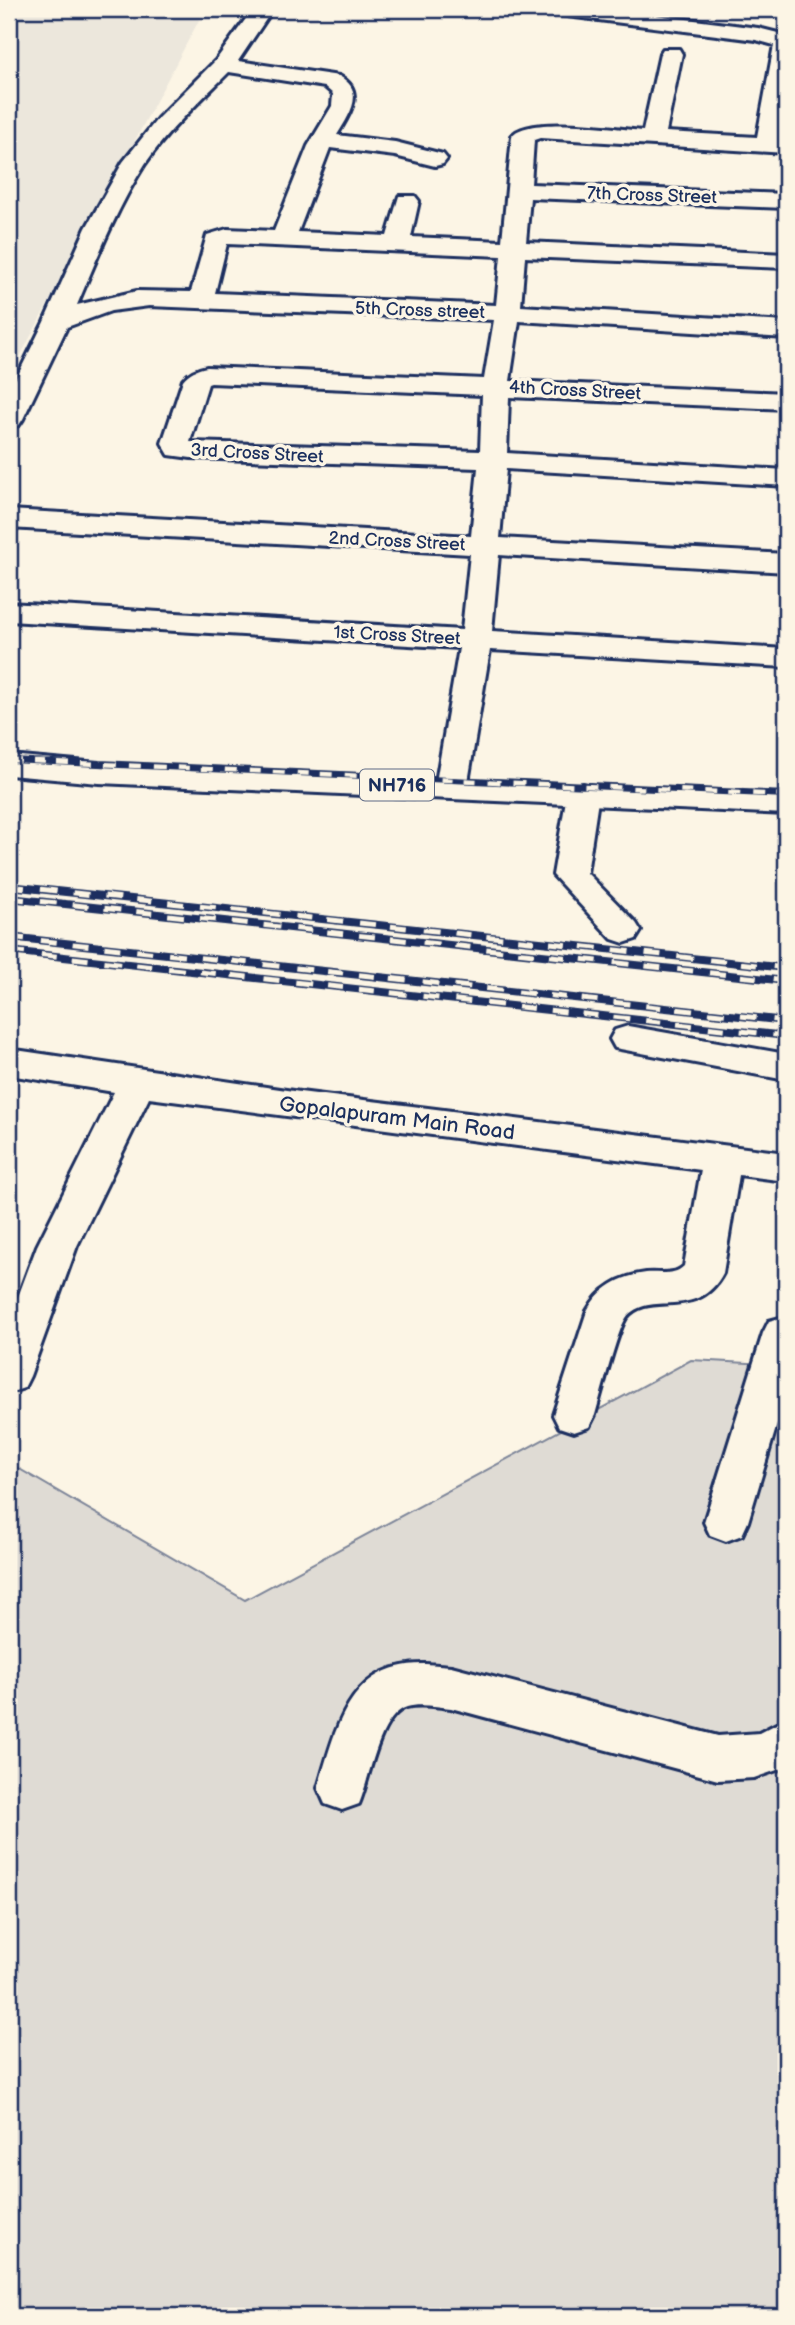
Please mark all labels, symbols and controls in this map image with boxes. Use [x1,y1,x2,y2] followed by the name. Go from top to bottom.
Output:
[587,183,718,208] street label: 7th Cross Street
[355,298,486,323] street label: 5th Cross street
[508,377,642,404] street label: 4th Cross Street
[190,440,325,467] street label: 3rd Cross Street
[328,527,466,556] street label: 2nd Cross Street
[333,622,461,649] street label: 1st Cross Street
[360,770,434,800] road number: NH716
[278,1092,516,1145] street label: Gopalapuram Main Road

